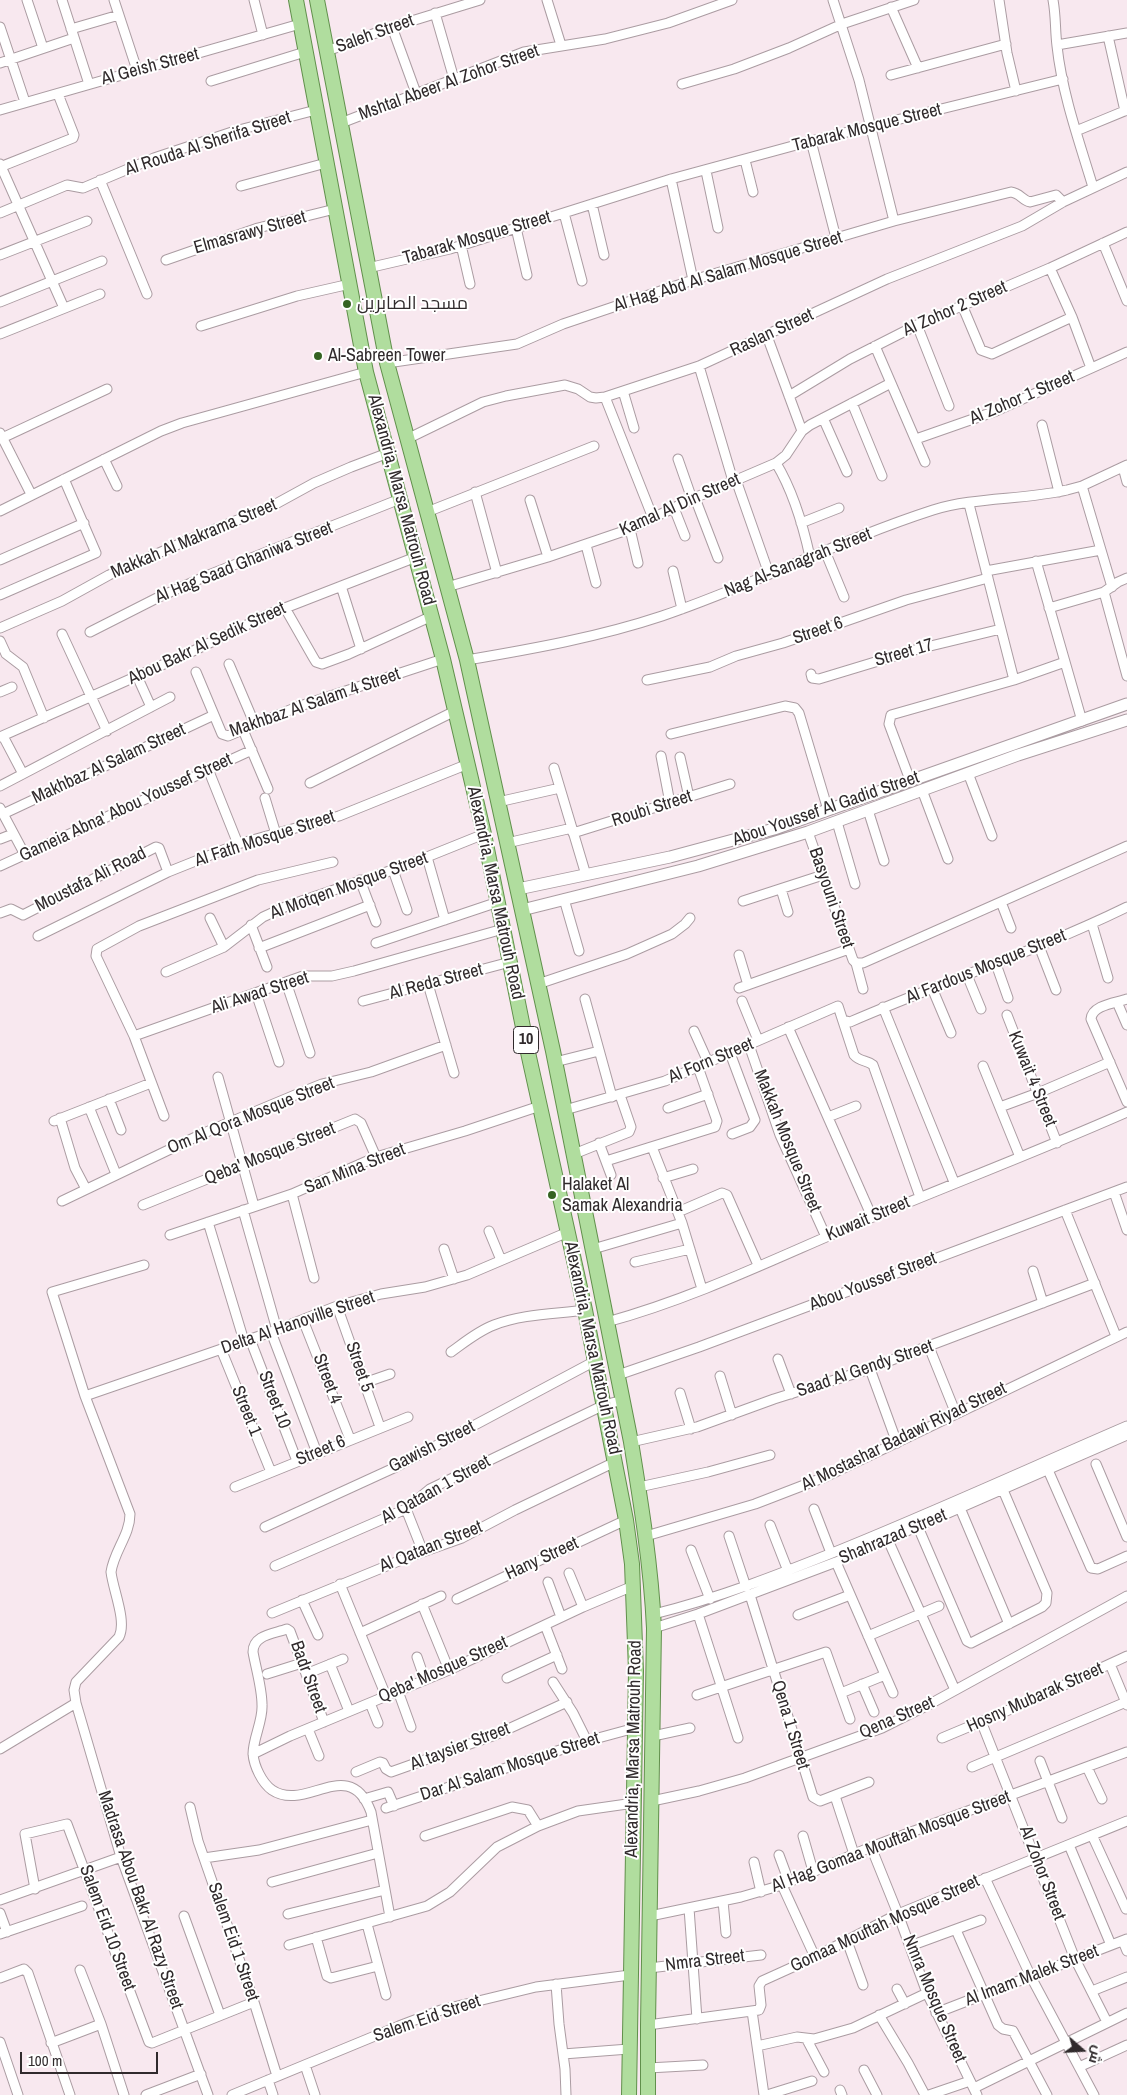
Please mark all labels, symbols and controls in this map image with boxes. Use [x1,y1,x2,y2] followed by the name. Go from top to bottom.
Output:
[333,10,417,58] street label: Saleh Street
[356,40,542,126] street label: Mshtal Abeer Al Zohor Street
[99,44,201,90] street label: Al Geish Street
[790,99,944,157] street label: Tabarak Mosque Street
[122,107,294,181] street label: Al Rouda Al Sherifa Street
[191,207,309,259] street label: Elmasrawy Street
[401,207,553,269] street label: Tabarak Mosque Street
[611,227,845,317] street label: Al Hag Abd Al Salam Mosque Street
[900,276,1010,342] street label: Al Zohor 2 Street
[357,293,468,315] place label: مسجد الصابرين
[341,298,353,310] marker: مسجد الصابرين
[727,304,817,362] street label: Raslan Street
[328,345,445,367] place label: Al-Sabreen Tower
[312,350,324,362] marker: Al-Sabreen Tower
[966,366,1078,430] street label: Al Zohor 1 Street
[362,392,440,608] street label: Alexandria, Marsa Matrouh Road
[616,469,744,541] street label: Kamal Al Din Street
[108,494,280,584] street label: Makkah Al Makrama Street
[152,517,336,609] street label: Al Hag Saad Ghaniwa Street
[721,524,875,602] street label: Nag Al-Sanagrah Street
[125,598,289,690] street label: Abou Bakr Al Sedik Street
[790,612,846,650] street label: Street 6
[872,634,936,672] street label: Street 17
[227,664,403,742] street label: Makhbaz Al Salam 4 Street
[29,719,189,809] street label: Makhbaz Al Salam Street
[16,749,236,867] street label: Gameia Abna' Abou Youssef Street
[730,767,922,851] street label: Abou Youssef Al Gadid Street
[462,784,528,1002] street label: Alexandria, Marsa Matrouh Road
[609,786,695,832] street label: Roubi Street
[192,806,338,872] street label: Al Fath Mosque Street
[32,843,150,917] street label: Moustafa Ali Road
[804,845,858,951] street label: Basyouni Street
[267,847,431,925] street label: Al Motqen Mosque Street
[903,925,1069,1009] street label: Al Fardous Mosque Street
[387,959,485,1005] street label: Al Reda Street
[208,967,312,1019] street label: Ali Awad Street
[514,1026,538,1054] road number: 10
[1003,1028,1061,1130] street label: Kuwait 4 Street
[665,1033,757,1089] street label: Al Forn Street
[749,1067,825,1215] street label: Makkah Mosque Street
[164,1073,338,1159] street label: Om Al Qora Mosque Street
[202,1118,338,1190] street label: Qeba' Mosque Street
[302,1139,408,1199] street label: San Mina Street
[562,1174,683,1216] place label: Halaket Al Samak Alexandria
[546,1189,558,1201] marker: Halaket Al Samak Alexandria
[823,1192,913,1246] street label: Kuwait Street
[559,1239,625,1457] street label: Alexandria, Marsa Matrouh Road
[806,1248,940,1316] street label: Abou Youssef Street
[218,1287,378,1359] street label: Delta Al Hanoville Street
[794,1336,936,1402] street label: Saad Al Gendy Street
[340,1339,378,1395] street label: Street 5
[308,1351,346,1407] street label: Street 4
[253,1368,295,1432] street label: Street 10
[798,1378,1010,1496] street label: Al Mostashar Badawi Riyad Street
[226,1383,266,1439] street label: Street 1
[385,1416,479,1478] street label: Gawish Street
[293,1431,349,1471] street label: Street 6
[378,1451,494,1529] street label: Al Qataan 1 Street
[836,1505,950,1569] street label: Shahrazad Street
[376,1517,486,1577] street label: Al Qataan Street
[502,1533,582,1585] street label: Hany Street
[375,1632,511,1708] street label: Qeba' Mosque Street
[285,1638,331,1716] street label: Badr Street
[621,1640,647,1858] street label: Alexandria, Marsa Matrouh Road
[964,1658,1106,1738] street label: Hosny Mubarak Street
[766,1678,814,1772] street label: Qena 1 Street
[856,1692,938,1744] street label: Qena Street
[407,1718,513,1776] street label: Al taysier Street
[418,1728,602,1806] street label: Dar Al Salam Mosque Street
[768,1786,1014,1898] street label: Al Hag Gomaa Mouftah Mosque Street
[93,1788,187,2012] street label: Madrasa Abou Bakr Al Razy Street
[1014,1823,1070,1923] street label: Al Zohor Street
[74,1862,140,1994] street label: Salem Eid 10 Street
[787,1871,983,1977] street label: Gomaa Mouftah Mosque Street
[203,1880,263,2004] street label: Salem Eid 1 Street
[897,1932,971,2066] street label: Nmra Mosque Street
[962,1941,1102,2011] street label: Al Imam Malek Street
[664,1945,746,1977] street label: Nmra Street
[371,1991,483,2047] street label: Salem Eid Street
[1057,2025,1107,2075] north arrow
[22,2042,160,2074] scale bar
[1085,2043,1108,2066] text: ش
[28,2050,62,2071] text: 100 m

